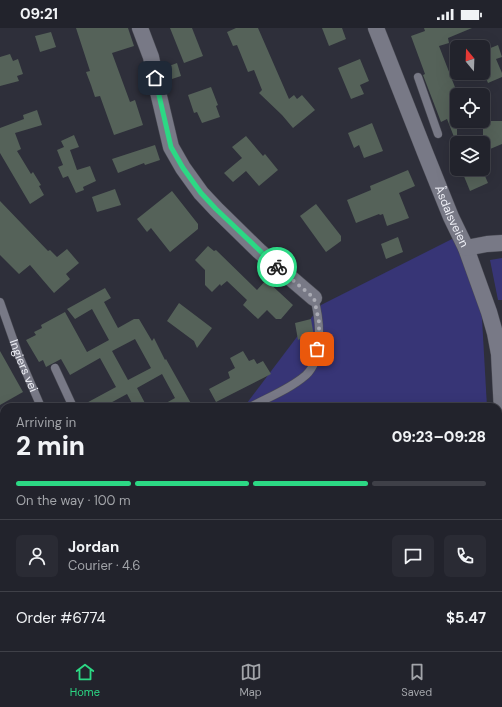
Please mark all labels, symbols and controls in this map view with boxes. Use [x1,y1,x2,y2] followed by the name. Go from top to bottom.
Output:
[20,4,58,24] text: 09:21
[450,40,490,80] north arrow
[450,40,490,176] map controls
[138,61,172,95] pin
[144,67,166,89] icon: home
[450,88,490,128] button: locate
[450,136,490,176] button: layers
[431,183,472,250] street label: Åsdalsveien
[257,247,297,287] courier
[266,256,288,278] icon: bike
[300,332,334,366] pin
[6,337,42,395] street label: Ingiers vei
[306,338,328,360] icon: bag
[16,414,76,431] text: Arriving in
[392,427,486,447] text: 09:23–09:28
[16,429,85,463] text: 2 min
[16,492,131,509] text: On the way · 100 m
[16,535,58,577] button: person
[392,535,434,577] button: chat
[444,535,486,577] button: phone
[68,537,119,557] text: Jordan
[68,557,140,574] text: Courier · 4.6
[16,608,106,628] text: Order #6774
[446,608,486,628] text: $5.47
[70,661,100,699] tab: Home
[240,661,262,699] tab: Map
[401,661,432,699] tab: Saved

